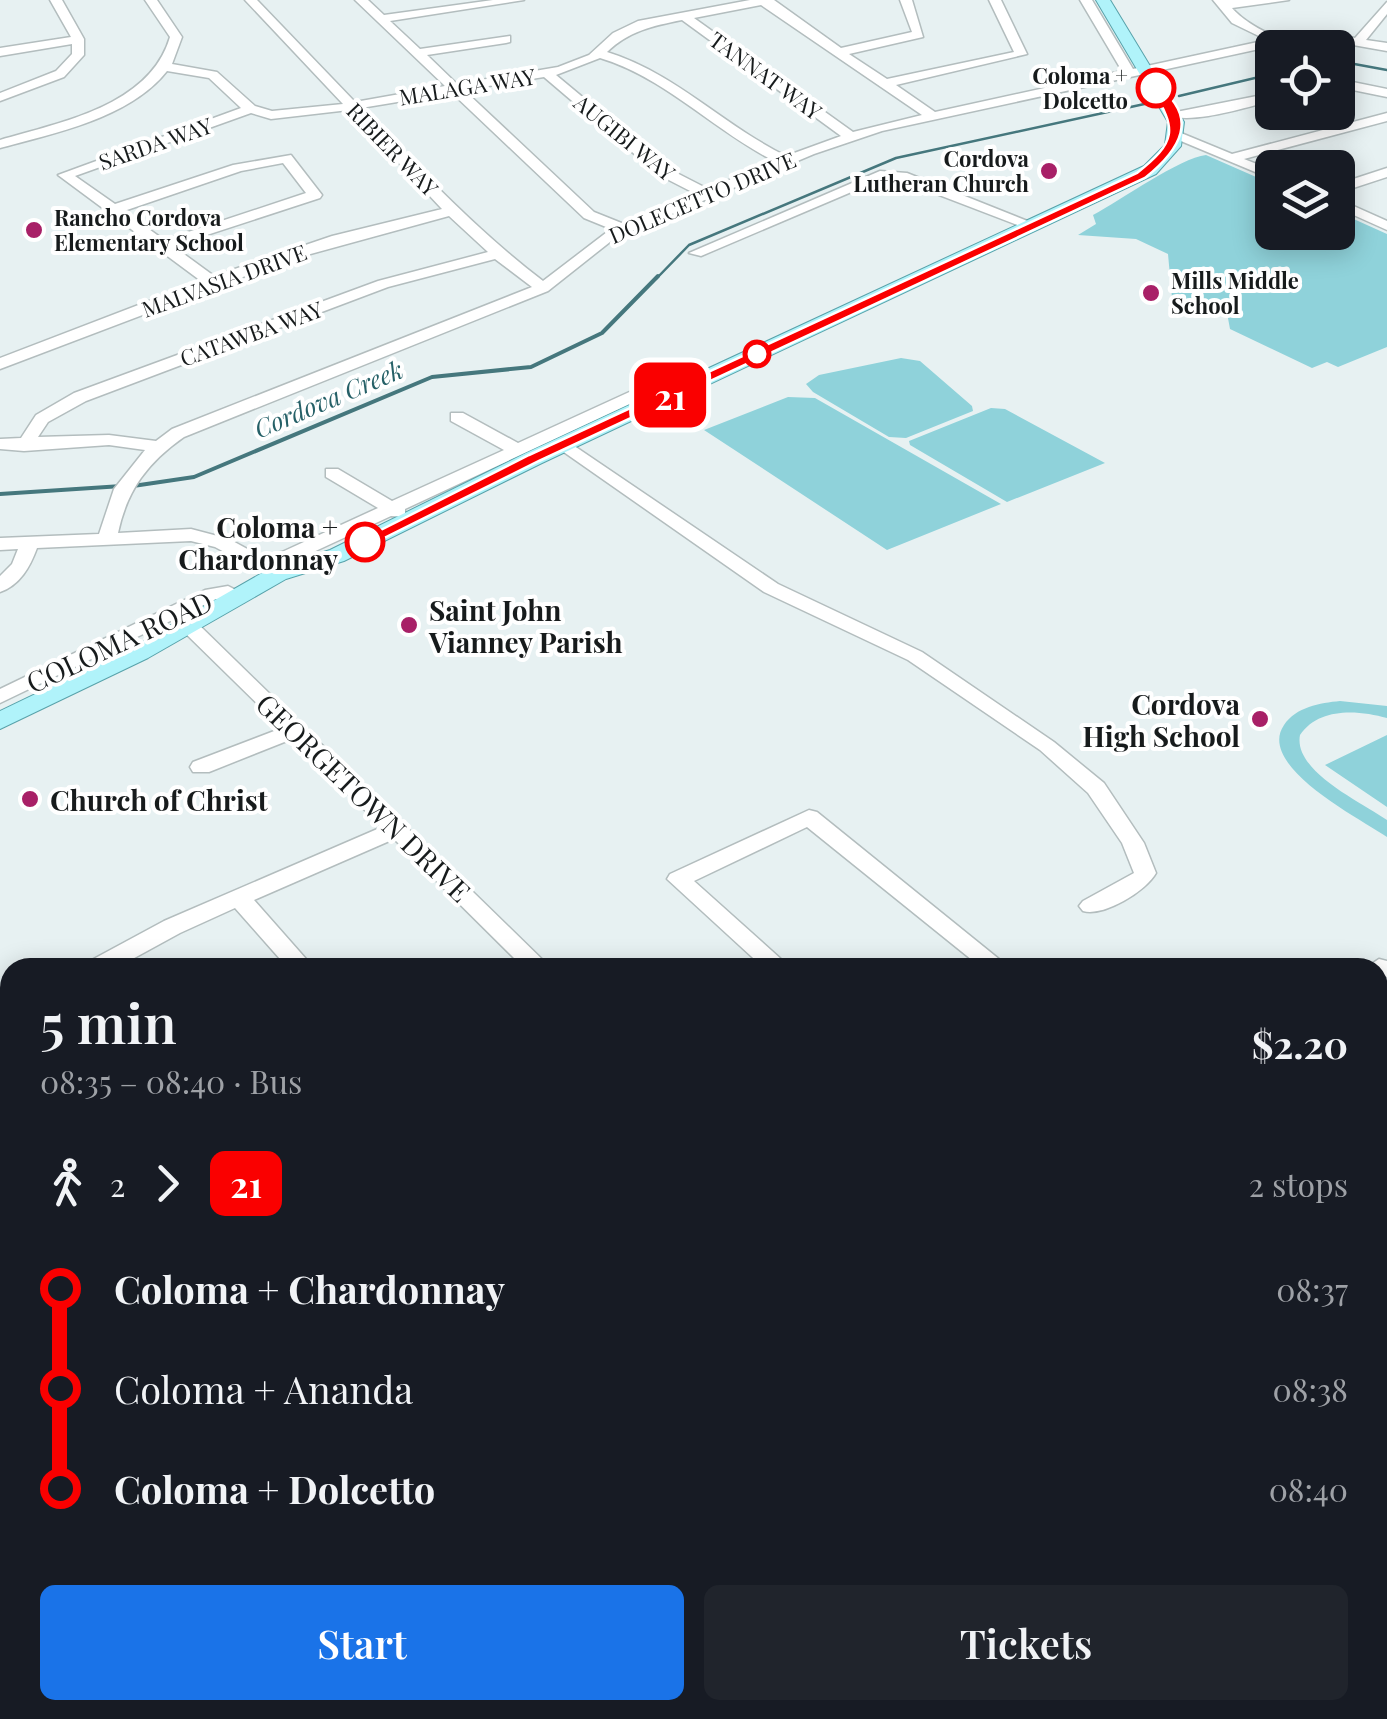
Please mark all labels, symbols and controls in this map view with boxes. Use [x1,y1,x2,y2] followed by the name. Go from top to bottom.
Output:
[704,24,828,126] street label: TANNAT WAY
[1255,30,1355,250] map controls
[1255,30,1355,130] button: locate
[397,60,537,112] street label: MALAGA WAY
[1032,60,1128,115] place label: Coloma + Dolcetto
[1137,69,1175,107] marker: Coloma + Dolcetto
[567,86,682,187] street label: AUGIBI WAY
[341,96,445,202] street label: RIBIER WAY
[94,110,216,176] street label: SARDA WAY
[853,143,1030,198] place label: Cordova Lutheran Church
[604,144,800,250] street label: DOLECETTO DRIVE
[1255,150,1355,250] button: layers
[1038,160,1060,182] marker: Cordova Lutheran Church
[54,202,244,257] place label: Rancho Cordova Elementary School
[23,219,45,241] marker: Rancho Cordova Elementary School
[137,236,311,324] street label: MALVASIA DRIVE
[1171,265,1299,320] place label: Mills Middle School
[1140,282,1162,304] marker: Mills Middle School
[175,293,327,373] street label: CATAWBA WAY
[744,341,770,367] unlabelled marker
[248,352,408,444] water label: Cordova Creek
[625,362,715,428] line badge: 21
[654,372,686,419] text: 21
[178,508,338,577] place label: Coloma + Chardonnay
[346,523,384,561] marker: Coloma + Chardonnay
[20,582,218,700] street label: COLOMA ROAD
[428,591,623,660] place label: Saint John Vianney Parish
[398,614,420,636] marker: Saint John Vianney Parish
[249,685,479,909] street label: GEORGETOWN DRIVE
[1082,685,1240,754] place label: Cordova High School
[1249,708,1271,730] marker: Cordova High School
[50,781,268,818] place label: Church of Christ
[19,788,41,810] marker: Church of Christ
[40,984,177,1058] text: 5 min
[1252,1018,1348,1069] text: $2.20
[40,1059,302,1102] text: 08:35 – 08:40 · Bus
[40,1156,95,1211] icon: walk
[140,1156,195,1211] icon: forward
[230,1160,262,1207] text: 21
[110,1162,125,1205] text: 2
[1249,1162,1348,1205] text: 2 stops
[114,1263,505,1314] text: Coloma + Chardonnay
[1276,1267,1348,1310] text: 08:37
[114,1363,413,1414] text: Coloma + Ananda
[1273,1367,1348,1410] text: 08:38
[114,1463,435,1514] text: Coloma + Dolcetto
[1269,1467,1348,1510] text: 08:40
[40,1585,684,1700] button: Start
[704,1585,1348,1700] button: Tickets

